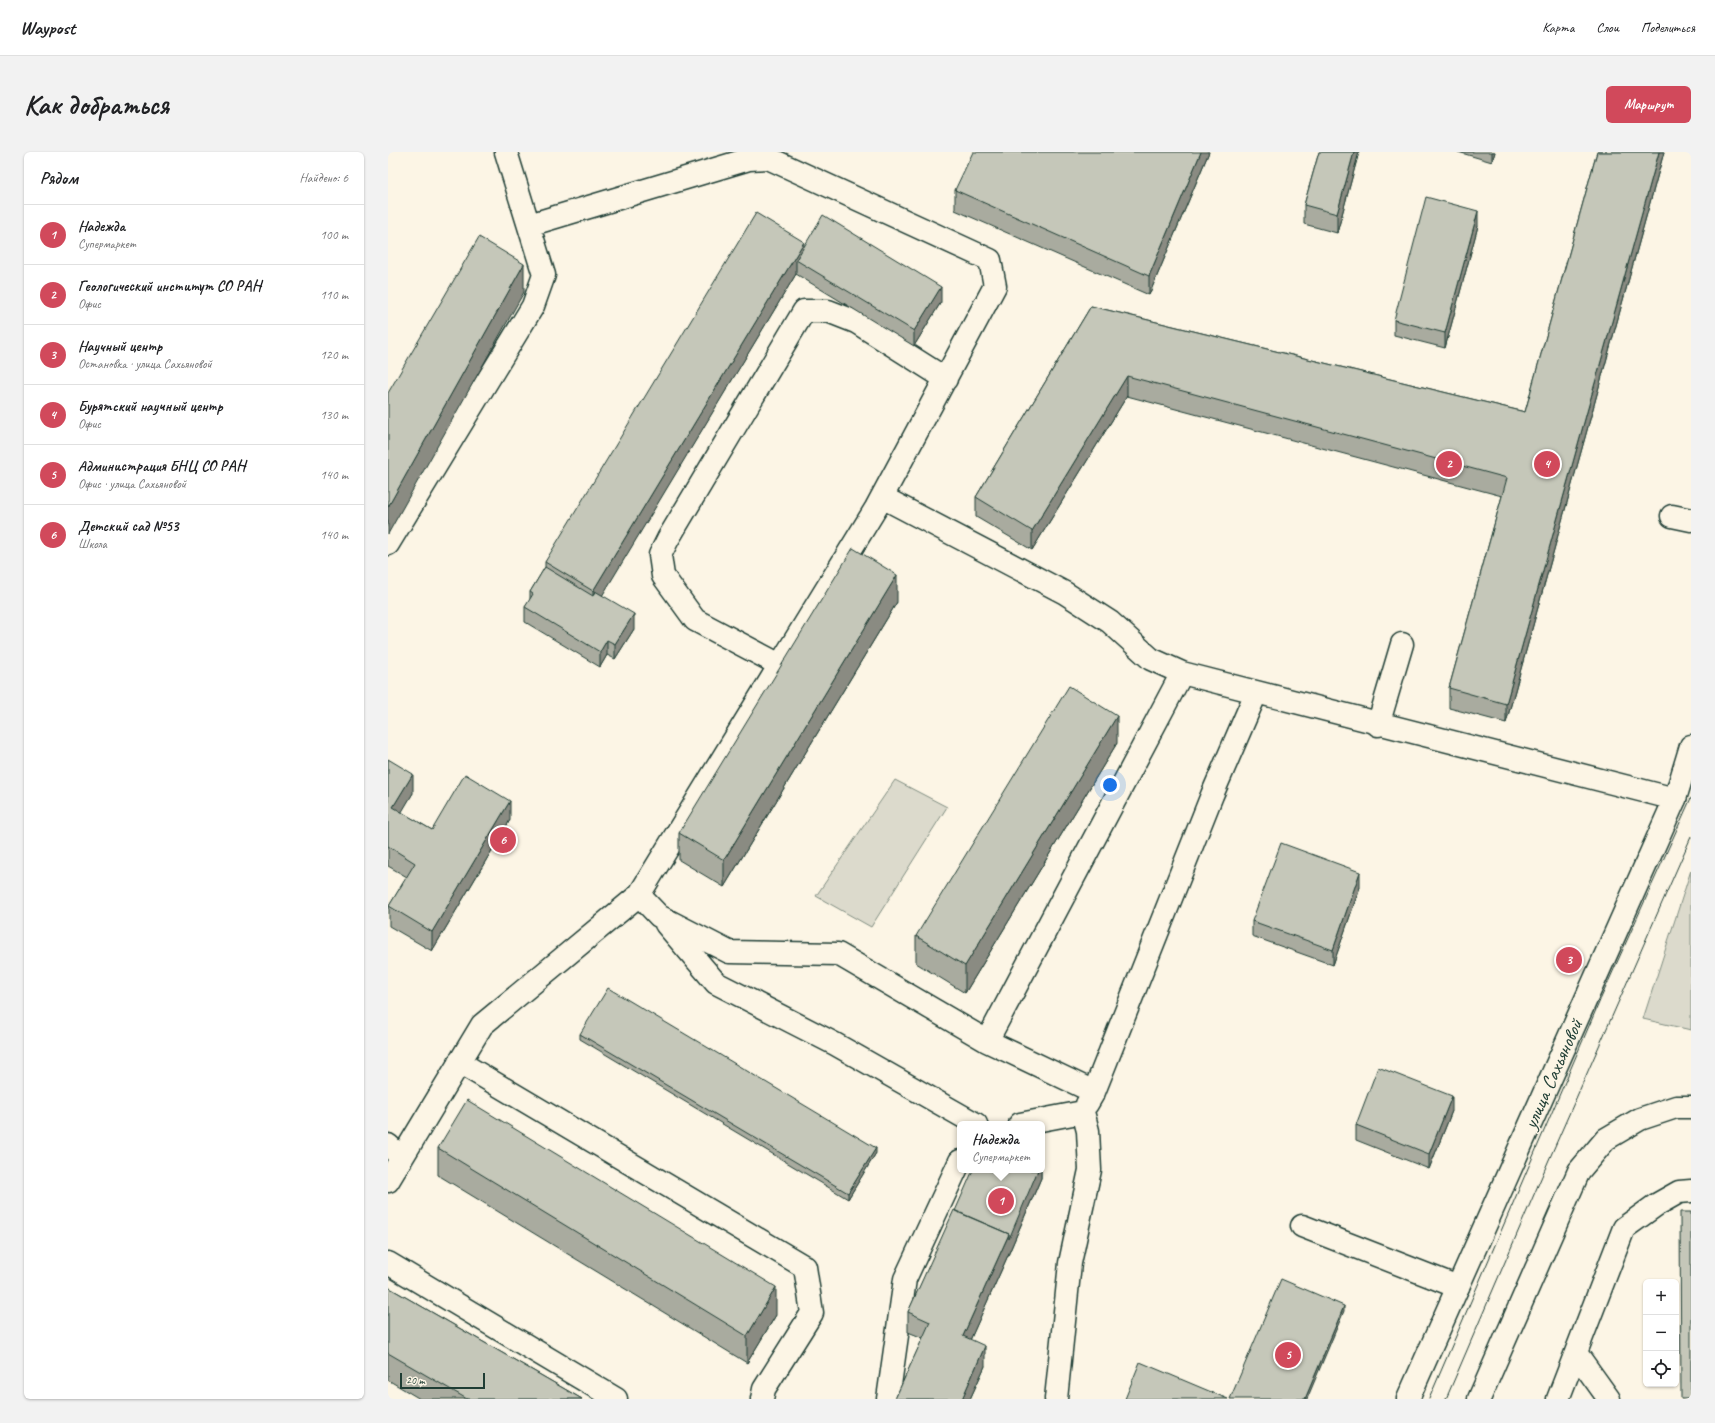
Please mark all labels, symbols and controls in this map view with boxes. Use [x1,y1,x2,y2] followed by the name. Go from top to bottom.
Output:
[20,16,75,40] text: Waypost
[1542,19,1574,36] text: Карта
[1596,19,1619,36] text: Слои
[1641,19,1695,36] text: Поделиться
[1606,86,1691,123] button: Маршрут
[24,87,169,122] text: Как добраться
[40,168,78,189] text: Рядом
[300,170,348,186] text: Найдено: 6
[78,217,125,236] text: Надежда
[50,227,56,243] text: 1
[320,227,348,243] text: 100 m
[78,236,136,252] text: Супермаркет
[78,277,262,296] text: Геологический институт СО РАН
[50,287,56,303] text: 2
[320,287,348,303] text: 110 m
[78,296,101,312] text: Офис
[78,337,162,356] text: Научный центр
[50,347,56,363] text: 3
[320,347,348,363] text: 120 m
[78,356,212,372] text: Остановка · улица Сахьяновой
[78,397,222,416] text: Бурятский научный центр
[50,407,56,423] text: 4
[320,407,348,423] text: 130 m
[78,416,101,432] text: Офис
[1436,449,1462,479] pin: 2
[1534,449,1560,479] pin: 4
[78,457,246,476] text: Администрация БНЦ СО РАН
[50,467,56,483] text: 5
[320,467,348,483] text: 140 m
[78,476,186,492] text: Офис · улица Сахьяновой
[78,517,178,536] text: Детский сад №53
[50,527,56,543] text: 6
[320,527,348,543] text: 140 m
[78,536,107,552] text: Школа
[1100,775,1120,795] your location
[490,825,516,855] pin: 6
[1556,945,1582,975] pin: 3
[1517,1014,1589,1134] street label: улица Сахьяновой
[957,1121,1045,1173] popup
[972,1130,1019,1149] text: Надежда
[972,1149,1030,1165] text: Супермаркет
[988,1186,1014,1216] pin: 1
[1643,1279,1679,1387] map controls
[1643,1279,1679,1315] button: +
[1643,1315,1679,1351] button: −
[1275,1340,1301,1370] pin: 5
[1643,1351,1679,1387] button: locate
[400,1371,485,1390] scale bar
[406,1373,425,1387] text: 20 m

